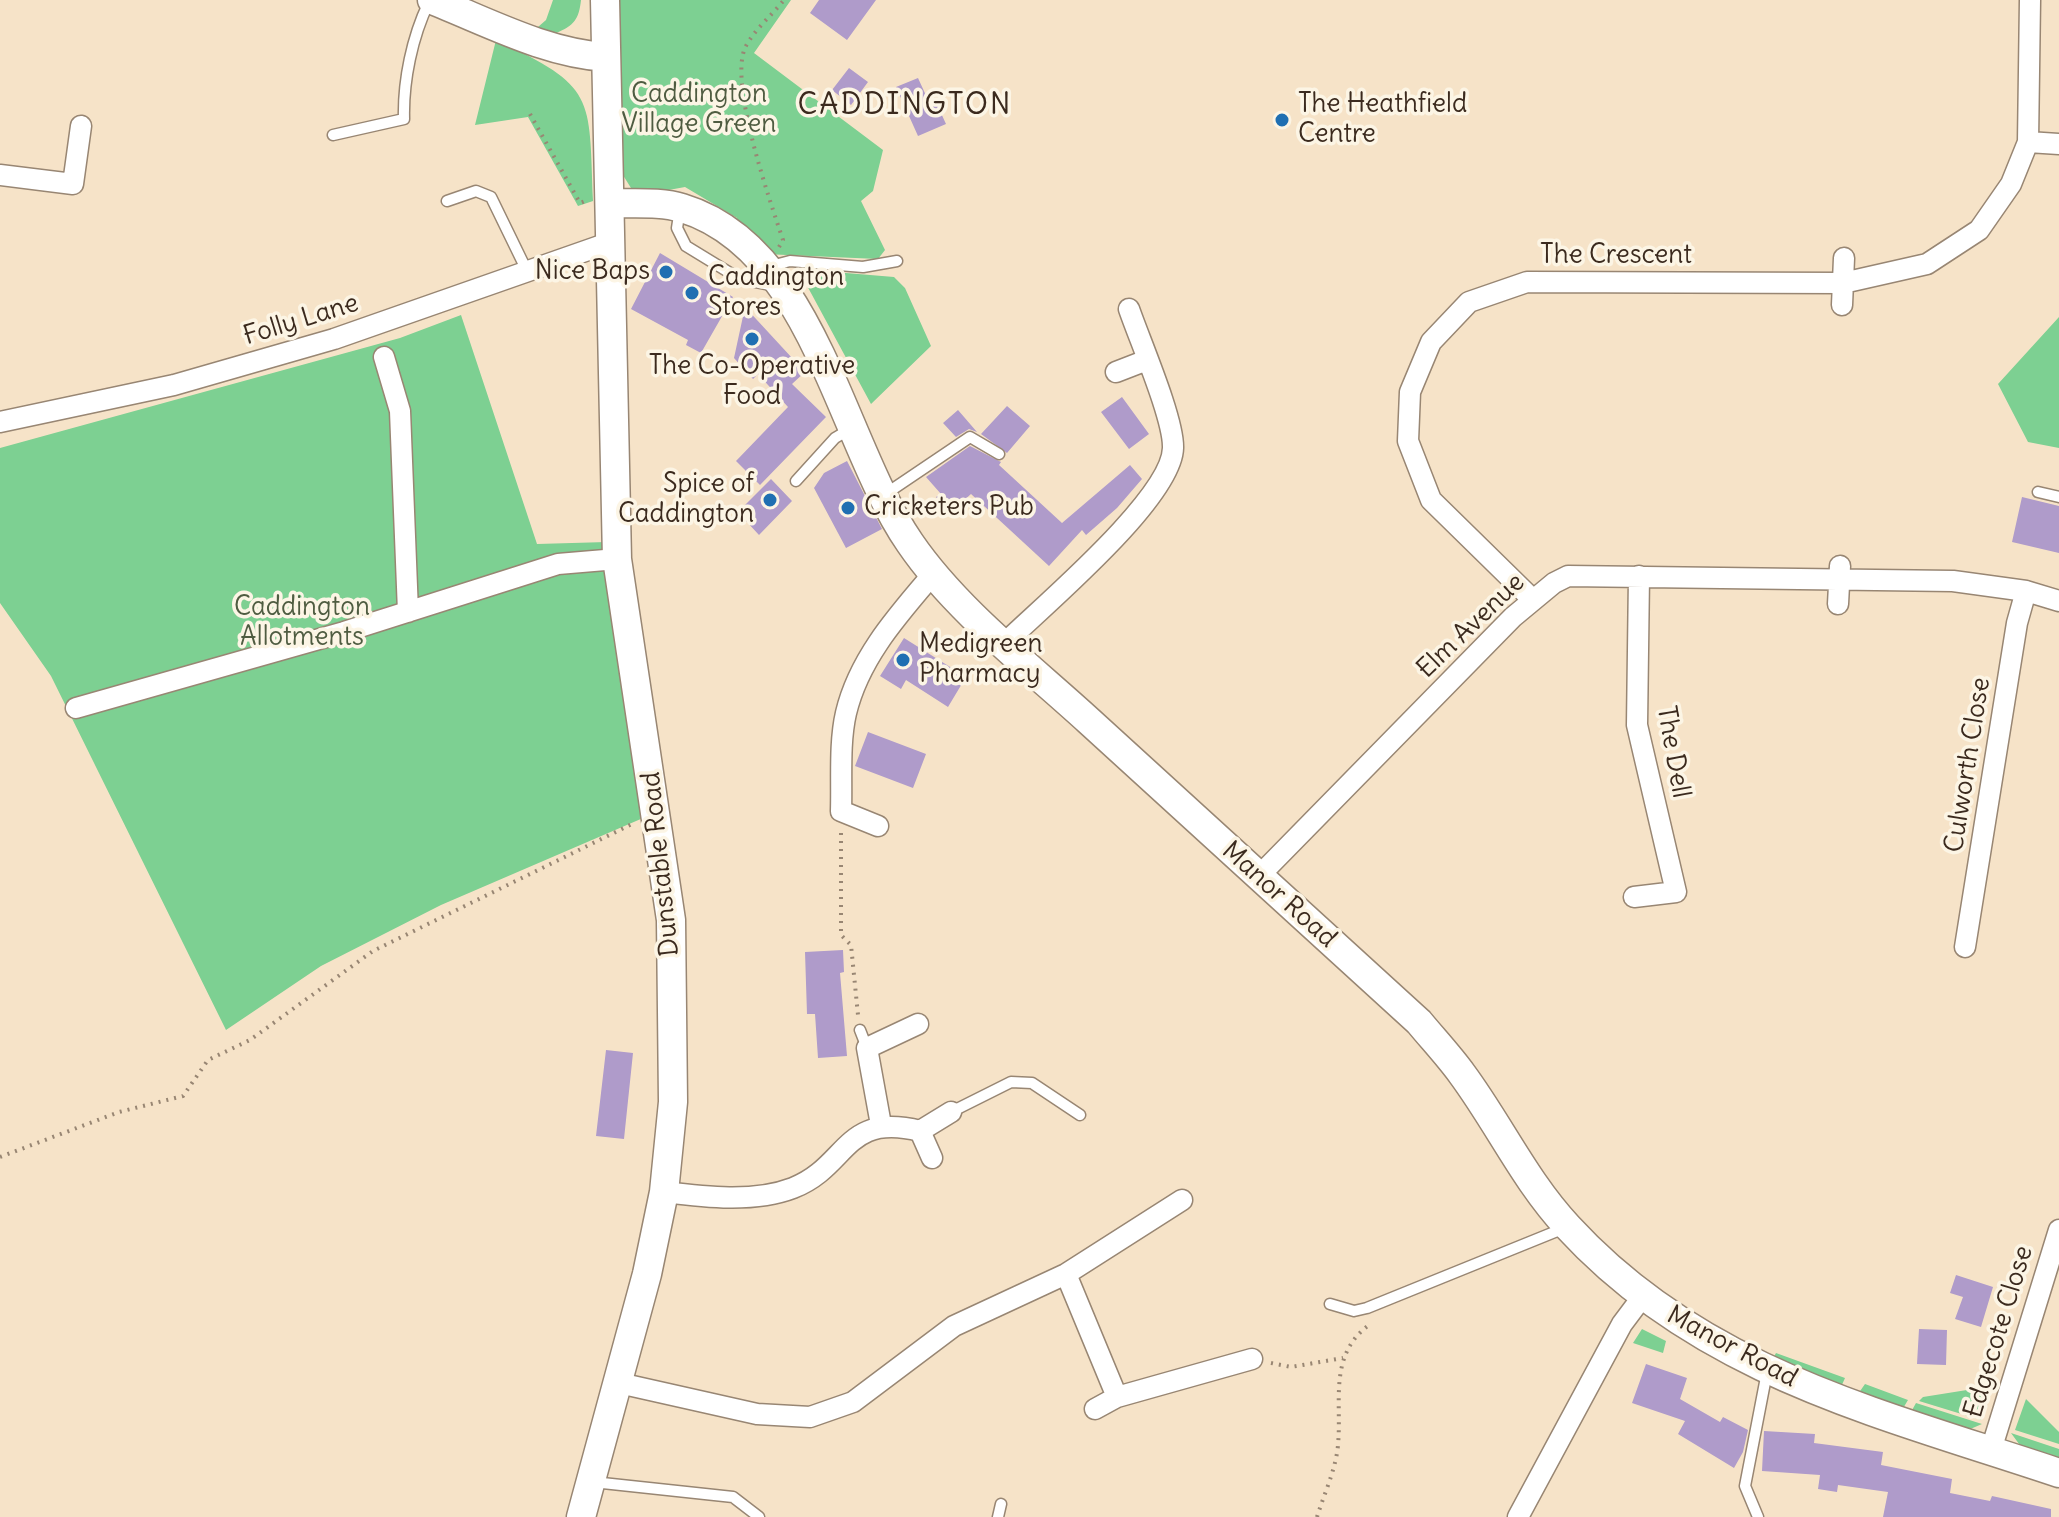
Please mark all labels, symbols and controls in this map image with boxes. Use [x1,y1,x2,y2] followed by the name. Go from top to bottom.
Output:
[622,79,776,140] park label: Caddington Village Green
[797,87,1013,123] district label: CADDINGTON
[1298,89,1467,150] place label: The Heathfield Centre
[1273,111,1291,129] marker: The Heathfield Centre
[1540,240,1692,272] street label: The Crescent
[535,256,650,288] place label: Nice Baps
[708,262,844,324] place label: Caddington Stores
[657,263,675,281] marker: Nice Baps
[683,284,701,302] marker: Caddington Stores
[240,288,362,352] street label: Folly Lane
[743,330,761,348] marker: The Co-Operative Food
[649,351,855,412] place label: The Co-Operative Food
[618,469,754,530] place label: Spice of Caddington
[761,491,779,509] marker: Spice of Caddington
[864,492,1034,524] place label: Cricketers Pub
[839,499,857,517] marker: Cricketers Pub
[1411,567,1531,685] street label: Elm Avenue
[234,592,370,654] park label: Caddington Allotments
[919,629,1042,690] place label: Medigreen Pharmacy
[894,651,912,669] marker: Medigreen Pharmacy
[1939,675,1997,855] street label: Culworth Close
[1650,704,1696,800] street label: The Dell
[636,770,686,958] street label: Dunstable Road
[1215,836,1343,954] street label: Manor Road
[1958,1242,2040,1422] street label: Edgecote Close
[1661,1300,1803,1394] street label: Manor Road

